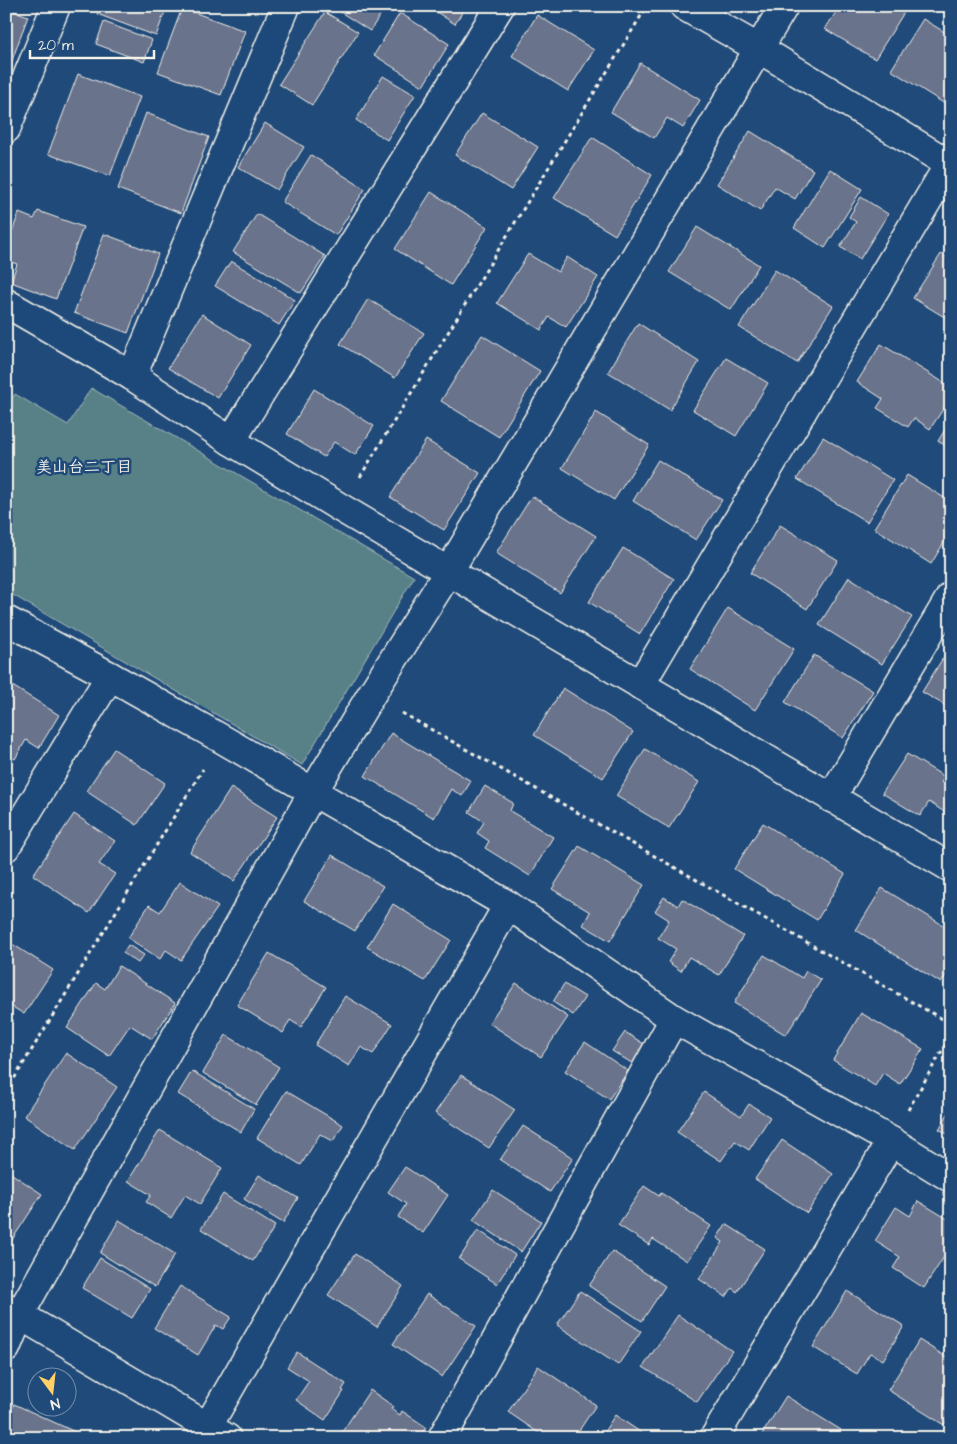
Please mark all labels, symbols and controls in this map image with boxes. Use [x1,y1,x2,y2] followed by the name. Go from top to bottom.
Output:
[30,28,154,60] scale bar
[38,35,74,56] text: 20 m
[36,456,132,478] district label: 美山台二丁目
[28,1366,78,1416] north arrow
[48,1393,62,1414] text: N

